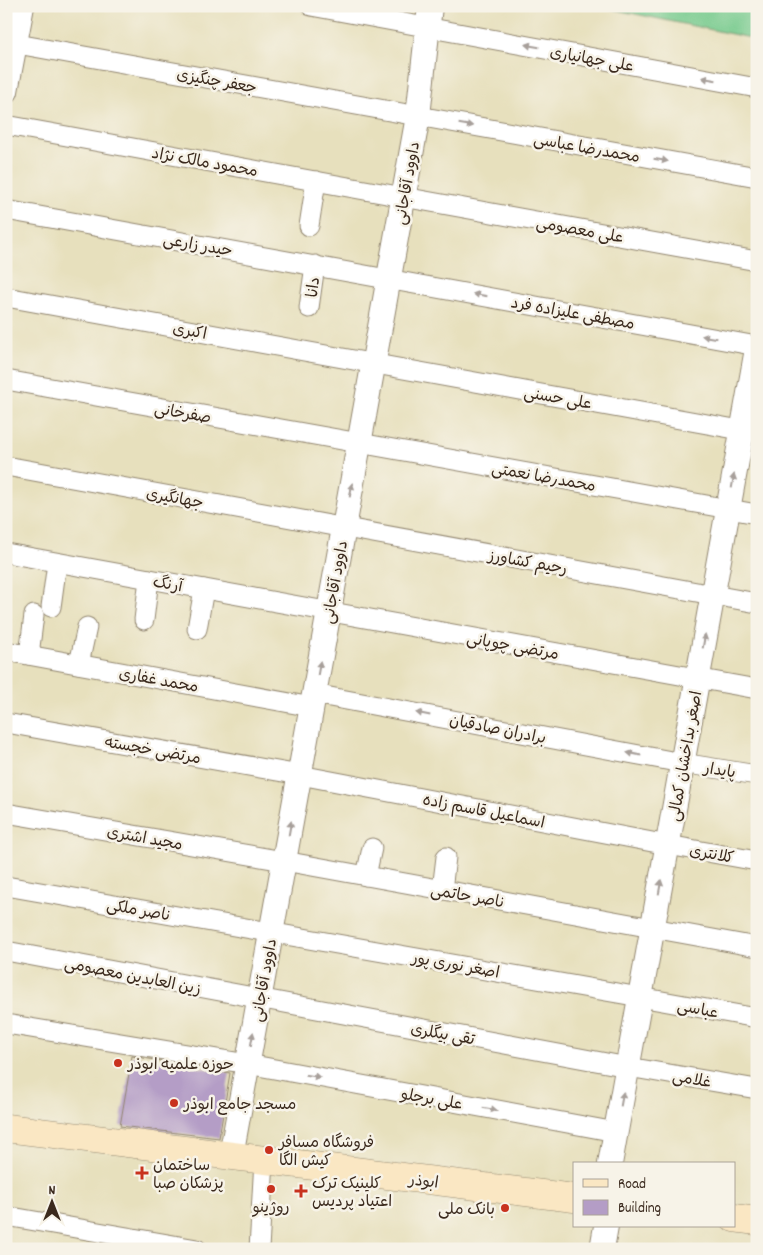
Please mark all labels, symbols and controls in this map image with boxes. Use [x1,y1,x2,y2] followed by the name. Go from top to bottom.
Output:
[523,42,539,50] one-way arrow
[548,42,635,79] street label: علی جهانیاری
[175,64,259,101] street label: جعفر چنگیزی
[701,75,716,83] one-way arrow
[459,121,475,129] one-way arrow
[532,129,642,170] street label: محمدرضا عباسی
[390,140,427,227] street label: داوود آقاجانی
[150,143,259,184] street label: محمود مالک نژاد
[653,156,668,164] one-way arrow
[534,212,625,250] street label: علی معصومی
[161,229,234,264] street label: حیدر زارعی
[302,276,327,299] street label: دانا
[472,291,488,299] one-way arrow
[509,292,636,337] street label: مصطفی علیزاده فرد
[171,318,209,347] street label: اکبری
[700,332,716,340] one-way arrow
[522,382,593,417] street label: علی حسنی
[152,398,213,431] street label: صفرخانی
[490,458,597,499] street label: محمدرضا نعمتی
[730,473,738,489] one-way arrow
[347,482,355,498] one-way arrow
[144,483,205,516] street label: جهانگیری
[318,539,355,626] street label: داوود آقاجانی
[484,545,569,582] street label: رحیم کشاورز
[151,572,185,600] street label: آرنگ
[465,628,560,667] street label: مرتضی چوپانی
[701,632,709,648] one-way arrow
[315,660,323,675] one-way arrow
[117,663,200,700] street label: محمد غفاری
[664,689,709,823] street label: اصغر بداخشان کمالی
[415,710,431,718] one-way arrow
[447,710,548,751] street label: برادران صادقیان
[103,732,202,771] street label: مرتضی خجسته
[626,749,642,757] one-way arrow
[700,757,737,785] street label: پایدار
[420,789,547,836] street label: اسماعیل قاسم زاده
[287,819,295,835] one-way arrow
[105,822,184,857] street label: مجید اشتری
[687,840,736,871] street label: کلانتری
[657,879,665,895] one-way arrow
[429,880,506,915] street label: ناصر حاتمی
[105,894,173,928] street label: ناصر ملکی
[247,937,284,1024] street label: داوود آقاجانی
[408,947,501,985] street label: اصغر نوری پور
[62,953,203,1002] street label: زین العابدین معصومی
[675,995,720,1026] street label: عباسی
[409,1019,477,1052] street label: تقی بیگلری
[249,1031,257,1047] one-way arrow
[126,1054,234,1077] place label: حوزه علمیه ابوذر
[112,1057,124,1069] marker: حوزه علمیه ابوذر
[670,1066,713,1095] street label: غلامی
[305,1072,320,1080] one-way arrow
[398,1084,464,1117] street label: علی برجلو
[618,1091,626,1106] one-way arrow
[182,1094,296,1117] place label: مسجد جامع ابوذر
[168,1097,180,1109] marker: مسجد جامع ابوذر
[482,1105,498,1113] one-way arrow
[277,1132,374,1173] place label: فروشگاه مسافر کیش الگا
[263,1144,275,1156] marker: فروشگاه مسافر کیش الگا
[153,1155,224,1196] place label: ساختمان پزشکان صبا
[573,1162,736,1228] legend
[135,1166,149,1180] marker: ساختمان پزشکان صبا
[406,1169,440,1196] street label: ابوذر
[312,1173,392,1214] place label: کلینیک ترک اعتیاد پردیس
[618,1174,646,1196] text: Road
[28,1178,78,1228] north arrow
[49,1181,56,1201] text: N
[265,1183,277,1195] marker: روژینو
[294,1184,308,1198] marker: کلینیک ترک اعتیاد پردیس
[251,1197,290,1220] place label: روژینو
[618,1198,661,1220] text: Building
[438,1199,495,1222] place label: بانک ملی
[499,1202,511,1214] marker: بانک ملی

